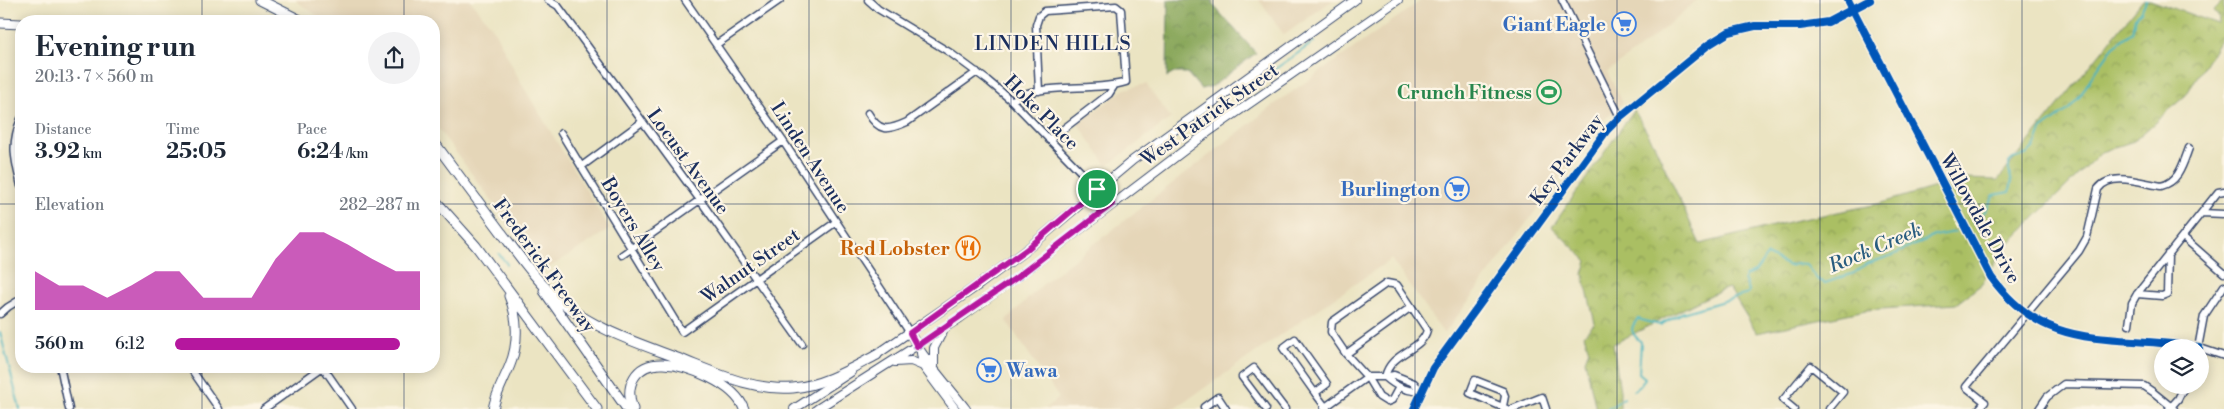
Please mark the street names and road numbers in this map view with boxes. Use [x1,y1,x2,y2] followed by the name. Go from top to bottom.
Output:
[1135,58,1283,172] street label: West Patrick Street
[999,70,1084,155] street label: Hoke Place
[765,97,855,218] street label: Linden Avenue
[642,104,735,219] street label: Locust Avenue
[1525,109,1609,210] street label: Key Parkway
[1934,148,2026,288] street label: Willowdale Drive
[595,172,671,277] street label: Boyers Alley
[487,194,601,338] street label: Frederick Freeway
[696,223,805,309] street label: Walnut Street

